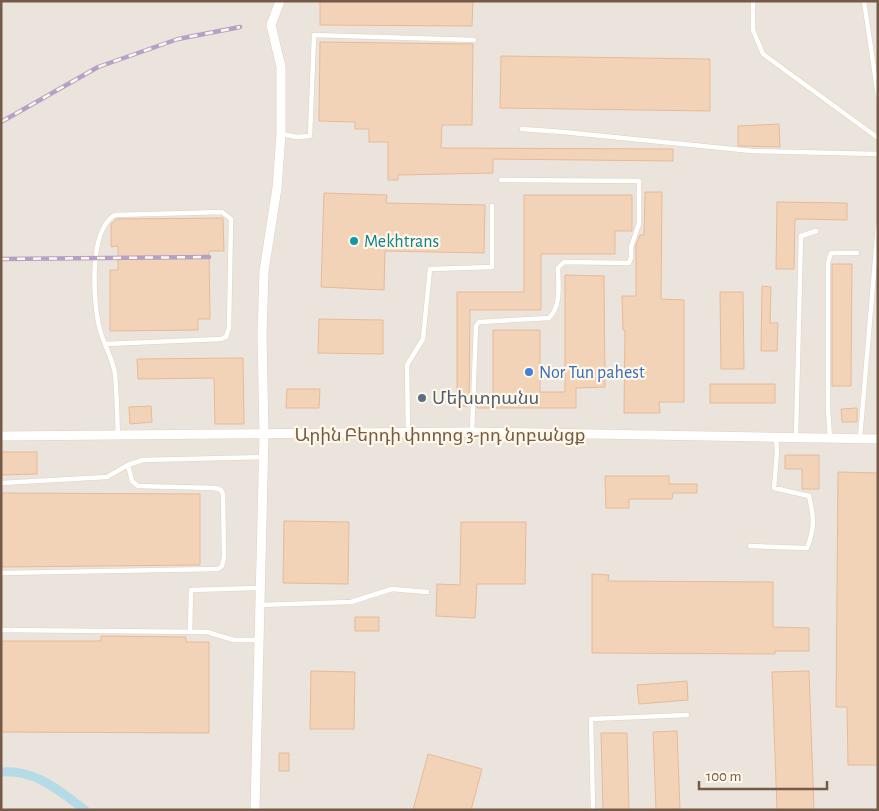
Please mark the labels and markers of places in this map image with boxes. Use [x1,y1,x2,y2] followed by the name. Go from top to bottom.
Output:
[364,233,439,251] place label: Mekhtrans
[348,235,360,247] marker: Mekhtrans
[539,364,645,382] place label: Nor Tun pahest
[523,366,535,378] marker: Nor Tun pahest
[432,390,539,408] place label: Մեխտրանս
[416,392,428,404] marker: Մեխտրանս

